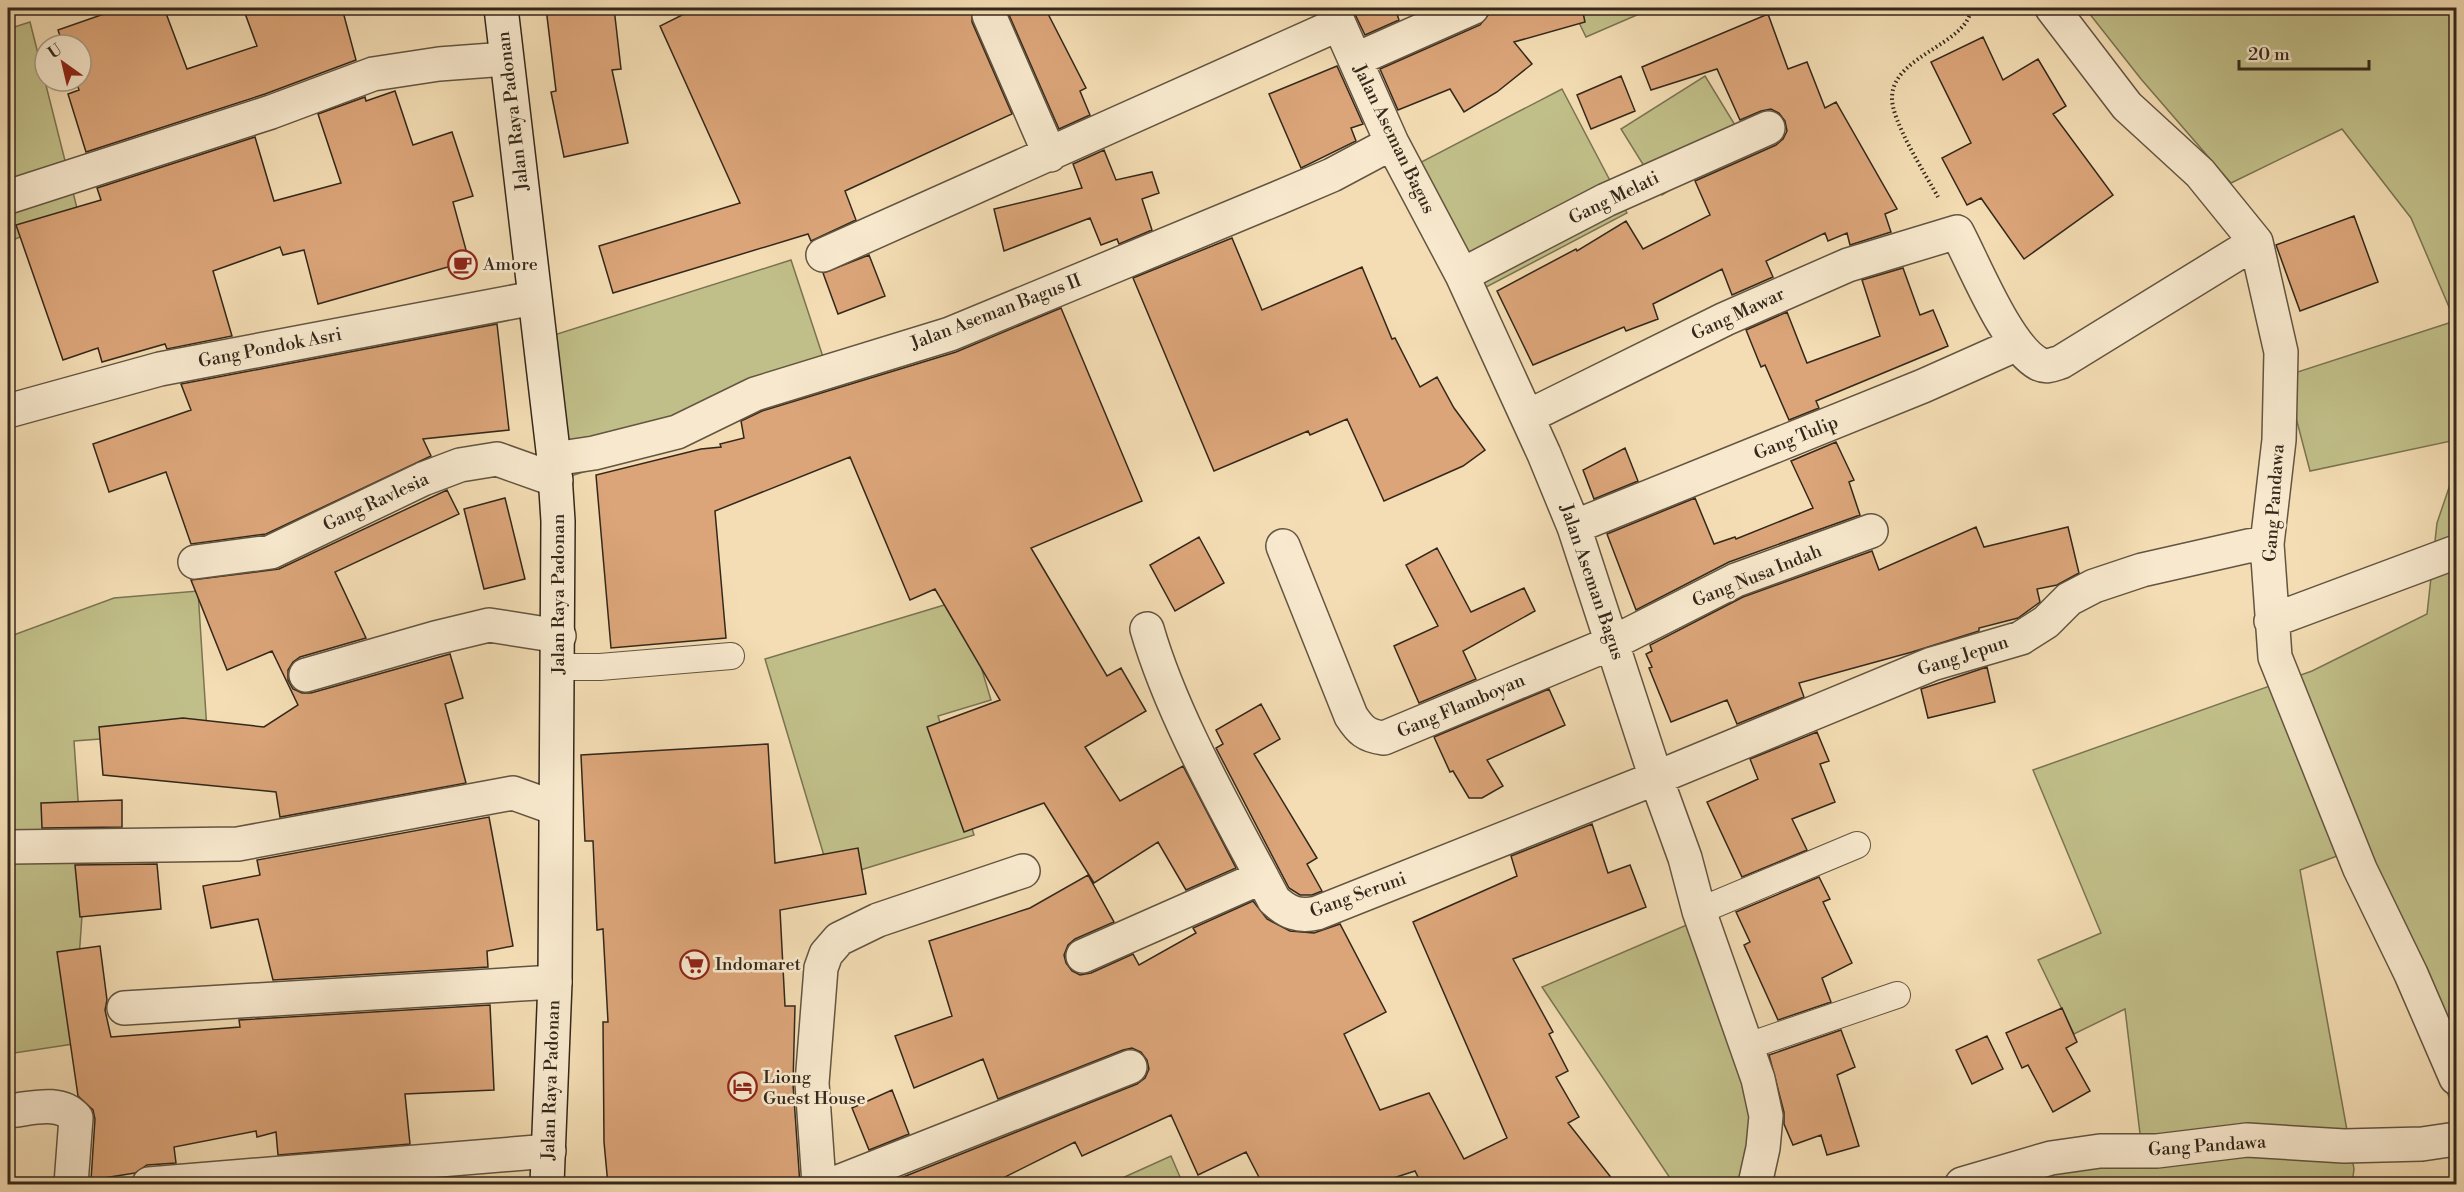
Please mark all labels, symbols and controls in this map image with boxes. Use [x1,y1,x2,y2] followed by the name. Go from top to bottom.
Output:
[492,30,534,193] street label: Jalan Raya Padonan
[33,33,93,93] north arrow
[2239,33,2370,71] scale bar
[44,39,66,63] text: U
[2248,43,2290,66] text: 20 m
[1347,60,1440,218] street label: Jalan Aseman Bagus
[1565,166,1663,230] street label: Gang Melati
[446,248,478,280] cafe icon: Amore
[482,253,538,276] place label: Amore
[907,269,1085,355] street label: Jalan Aseman Bagus II
[1688,282,1789,346] street label: Gang Mawar
[196,323,344,373] street label: Gang Pondok Asri
[1750,411,1842,465] street label: Gang Tulip
[2258,442,2290,563] street label: Gang Pandawa
[319,467,433,537] street label: Gang Ravlesia
[1554,500,1630,663] street label: Jalan Aseman Bagus
[547,514,570,675] street label: Jalan Raya Padonan
[1689,539,1825,612] street label: Gang Nusa Indah
[1915,630,2012,682] street label: Gang Jepun
[1394,669,1529,743] street label: Gang Flamboyan
[1307,867,1409,923] street label: Gang Seruni
[678,948,710,980] supermarket icon: Indomaret
[715,953,801,976] place label: Indomaret
[537,999,565,1162] street label: Jalan Raya Padonan
[763,1066,866,1110] place label: Liong Guest House
[726,1071,758,1103] hotel icon: Liong Guest House
[2147,1130,2268,1162] street label: Gang Pandawa

